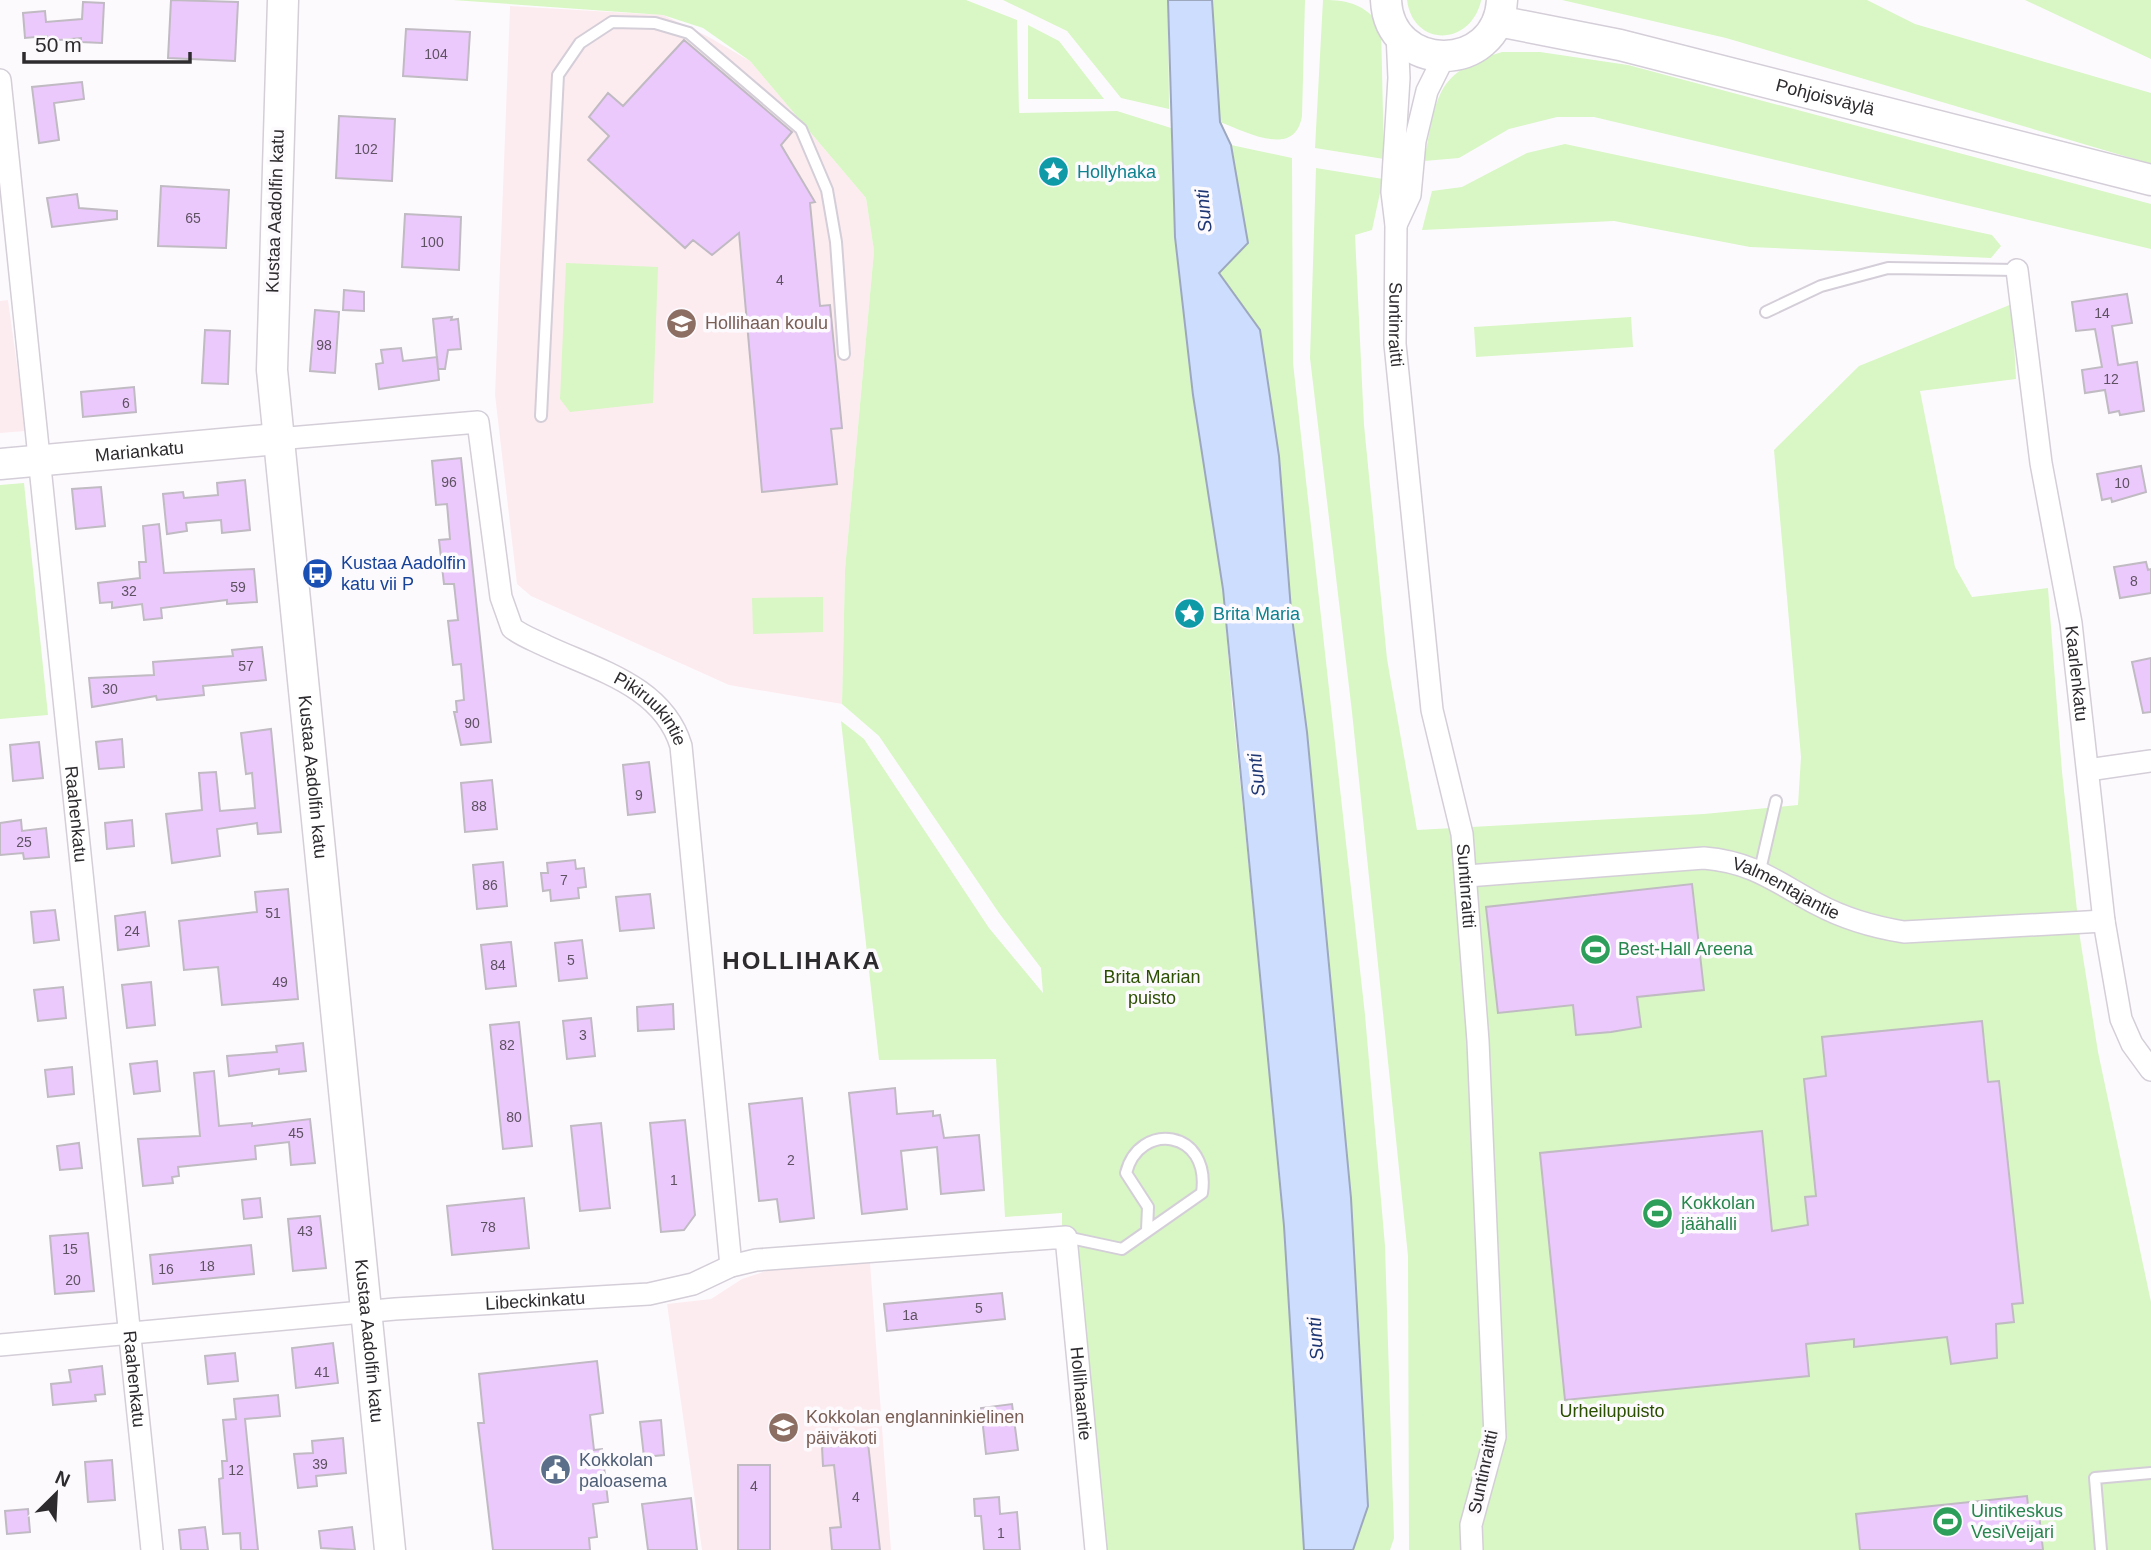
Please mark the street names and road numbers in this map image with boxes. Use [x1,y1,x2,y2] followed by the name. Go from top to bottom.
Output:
[1774,75,1878,120] street label: Pohjoisväylä
[262,129,288,293] street label: Kustaa Aadolfin katu
[1385,282,1407,368] street label: Suntinraitti
[94,437,185,465] street label: Mariankatu
[2061,625,2092,722] street label: Kaarlenkatu
[611,668,690,748] street label: Pikiruukintie
[295,694,331,860] street label: Kustaa Aadolfin katu
[61,765,91,863] street label: Raahenkatu
[1453,843,1479,929] street label: Suntinraitti
[1730,853,1843,923] street label: Valmentajantie
[351,1258,387,1424] street label: Kustaa Aadolfin katu
[485,1288,586,1314] street label: Libeckinkatu
[119,1330,149,1428] street label: Raahenkatu
[1067,1346,1095,1441] street label: Hollihaantie
[1464,1428,1502,1516] street label: Suntinraitti

